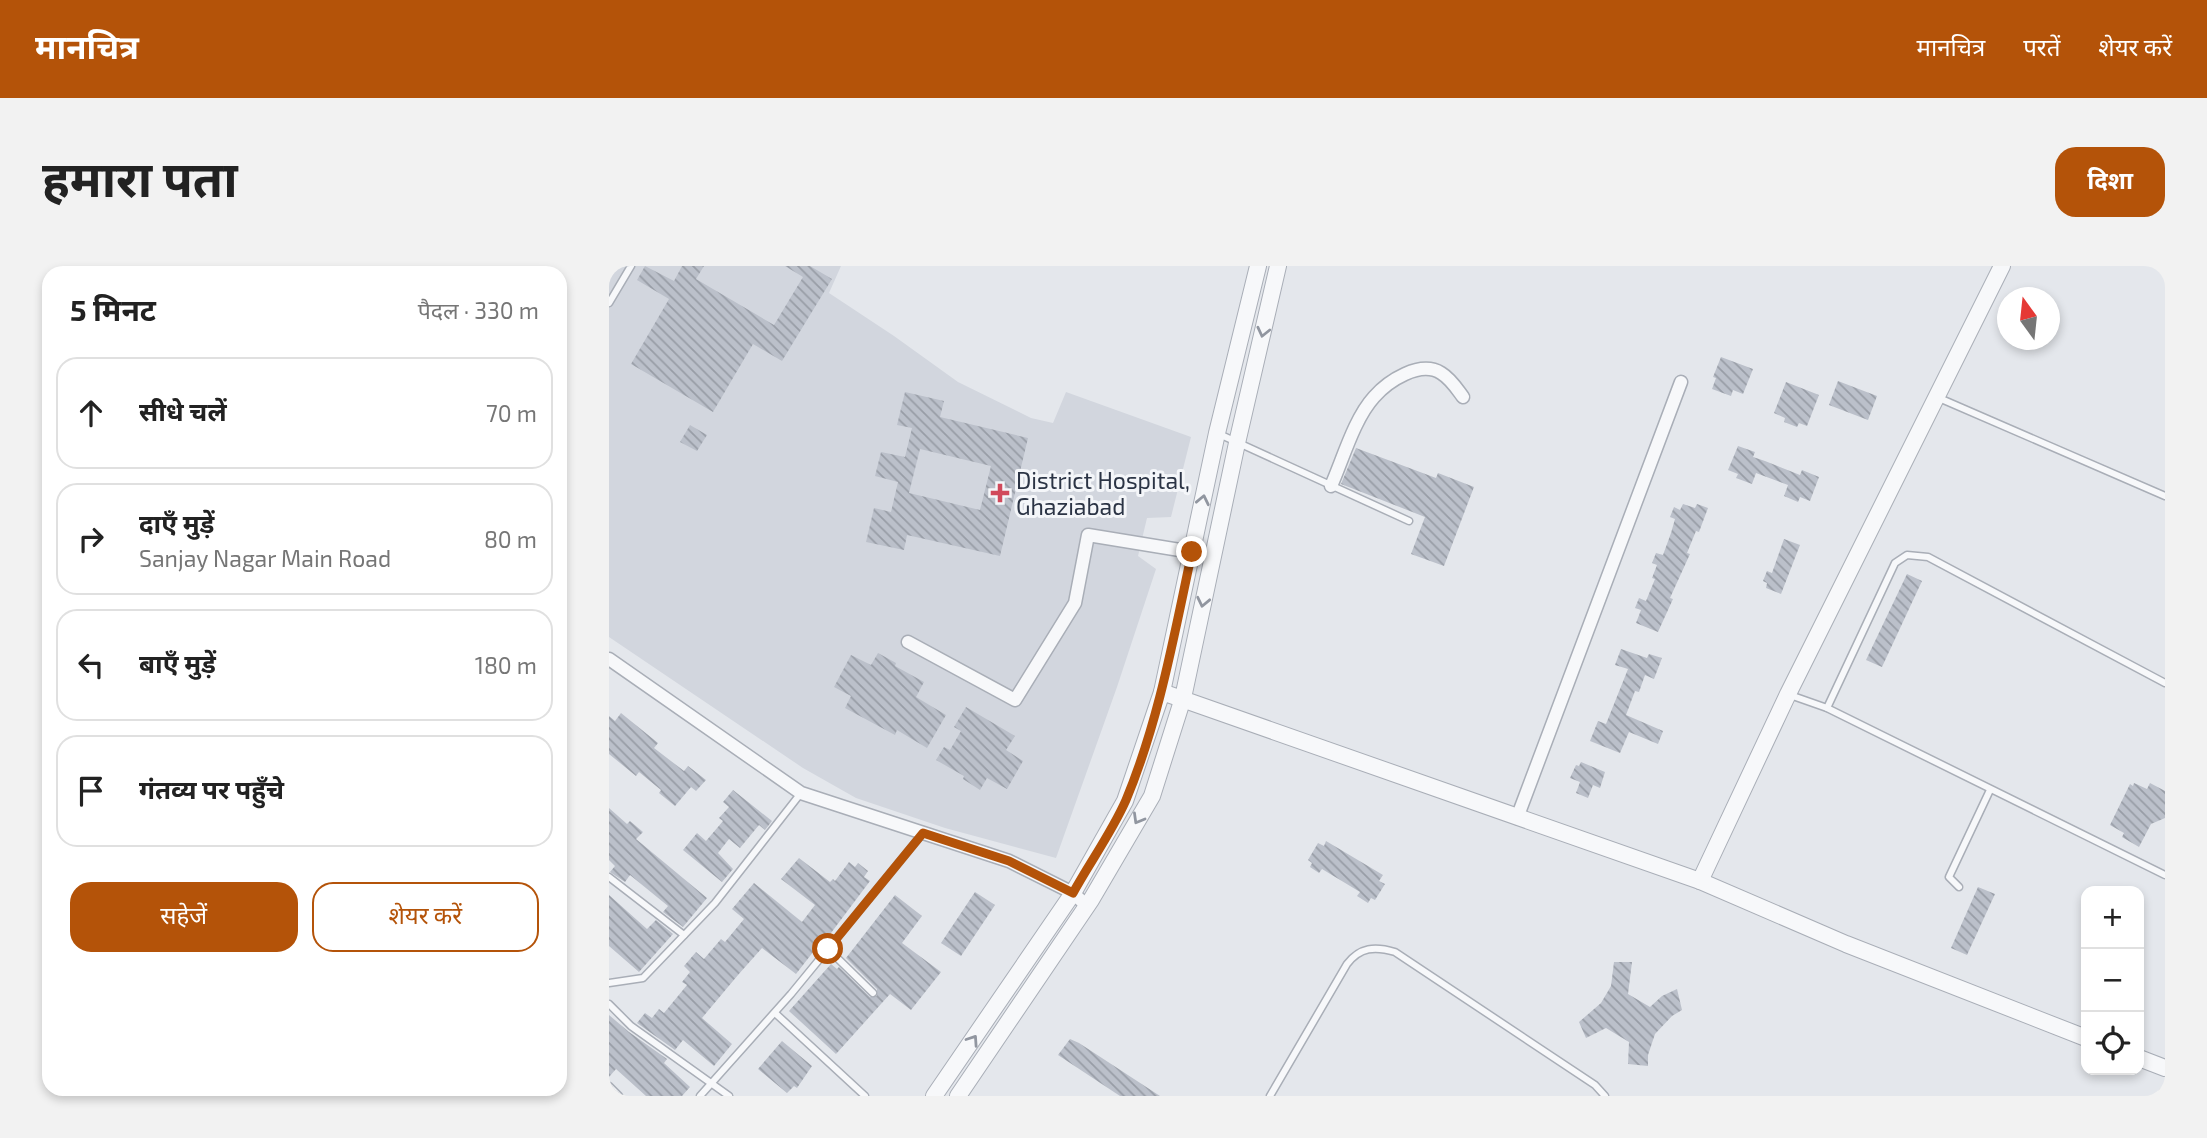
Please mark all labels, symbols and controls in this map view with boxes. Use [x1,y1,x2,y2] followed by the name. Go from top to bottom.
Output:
[35,26,139,66] text: मानचित्र
[1917,32,1985,61] text: मानचित्र
[2023,32,2060,61] text: परतें
[2098,32,2172,61] text: शेयर करें
[2055,147,2165,217] button: दिशा
[42,148,238,207] text: हमारा पता
[1997,287,2060,350] north arrow
[70,291,156,327] text: 5 मिनट
[418,296,539,324] text: पैदल · 330 m
[1257,326,1271,338] one-way arrow
[72,394,110,432] icon: ahead
[139,395,227,426] text: सीधे चलें
[486,399,537,427] text: 70 m
[1016,466,1190,520] place label: District Hospital, Ghaziabad
[990,483,1010,503] marker: District Hospital, Ghaziabad
[1194,494,1209,506] one-way arrow
[139,507,214,538] text: दाएँ मुड़ें
[72,520,110,558] icon: right
[484,525,537,553] text: 80 m
[1176,536,1207,567] route end
[139,544,391,572] text: Sanjay Nagar Main Road
[1197,596,1212,608] one-way arrow
[72,646,110,684] icon: left
[139,647,216,678] text: बाएँ मुड़ें
[475,651,537,679] text: 180 m
[72,772,110,810] icon: arrive
[139,773,284,804] text: गंतव्य पर पहुँचे
[1133,812,1146,825] one-way arrow
[70,882,298,952] button: सहेजें
[312,882,539,952] button: शेयर करें
[2081,886,2144,1075] map controls
[2081,886,2144,949] button: +
[812,933,843,964] route start
[2081,949,2144,1012] button: −
[2081,1012,2144,1075] button: locate
[965,1035,977,1048] one-way arrow

